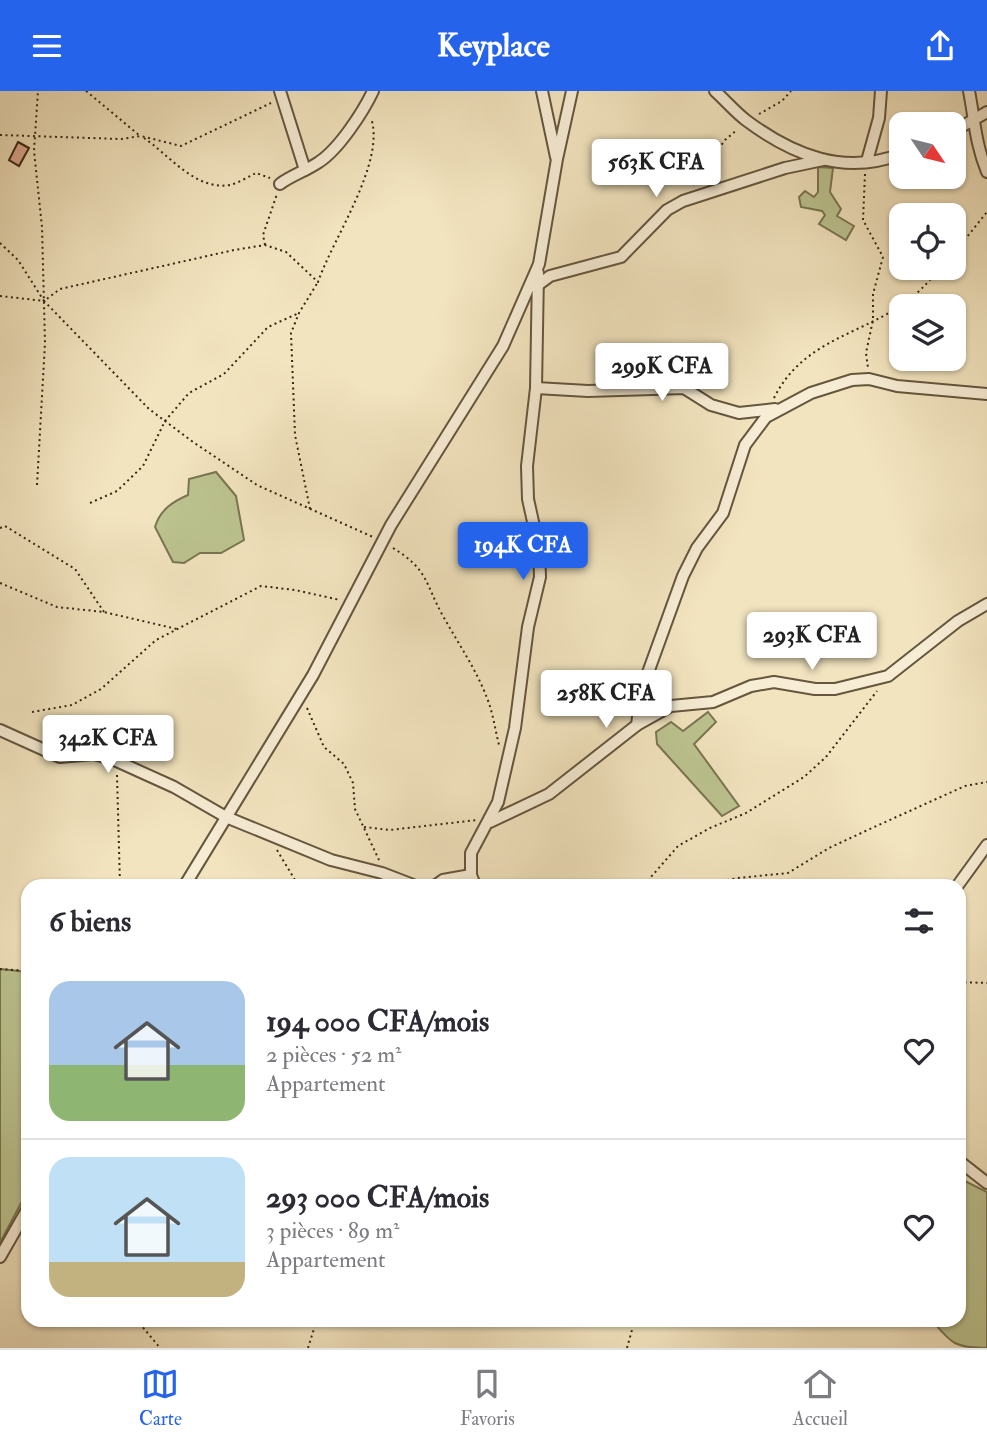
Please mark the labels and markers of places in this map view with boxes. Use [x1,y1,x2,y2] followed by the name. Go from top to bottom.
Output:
[584,139,728,199] pin: 563K CFA
[590,343,734,403] pin: 299K CFA
[451,523,595,582] pin: 194K CFA
[740,613,884,672] pin: 293K CFA
[534,671,678,730] pin: 258K CFA
[36,715,180,775] pin: 342K CFA

